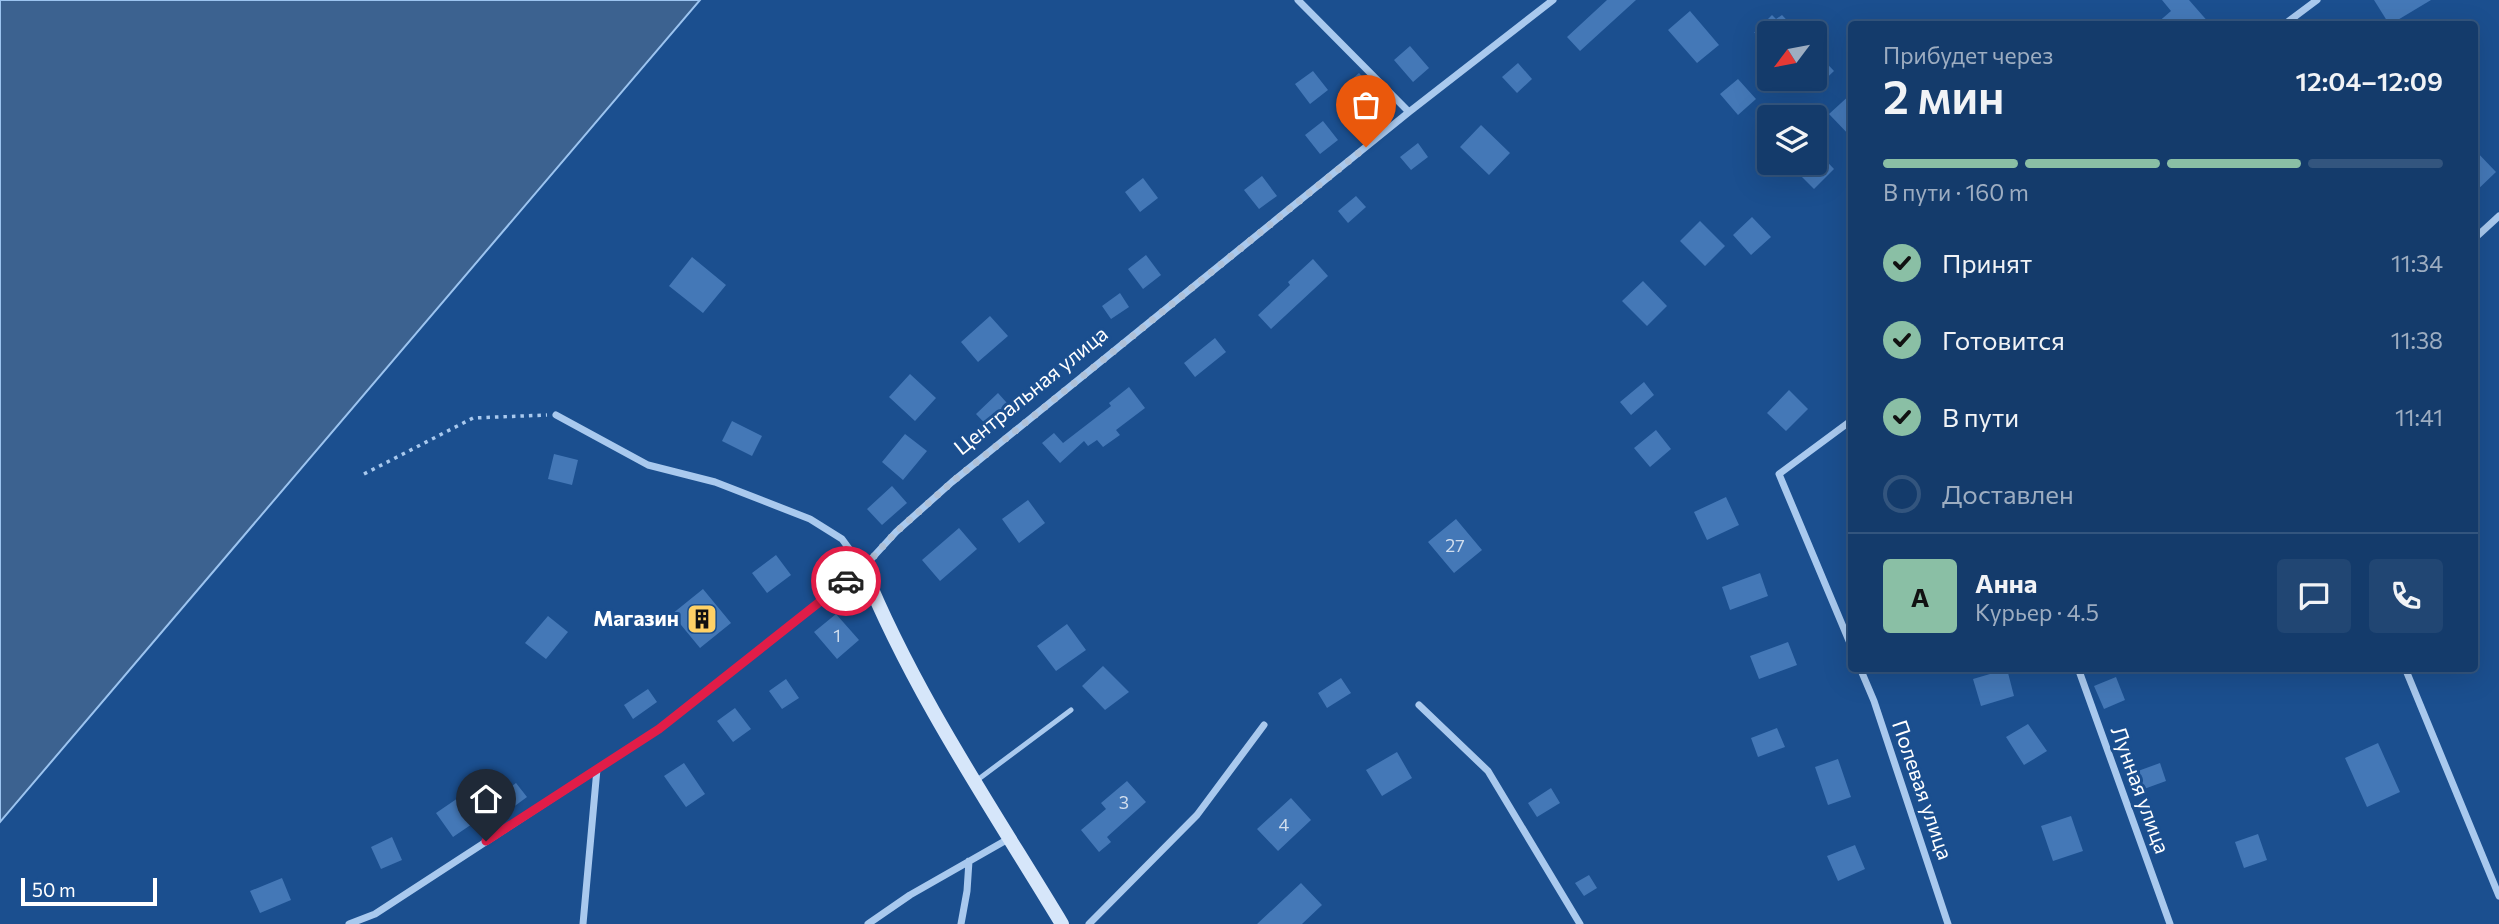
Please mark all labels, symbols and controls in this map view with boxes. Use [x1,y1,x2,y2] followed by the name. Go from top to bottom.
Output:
[1757,21,1827,91] north arrow
[1757,21,1827,175] map controls
[1883,41,2053,69] text: Прибудет через
[2295,65,2443,96] text: 12:04–12:09
[1883,67,2005,123] text: 2 мин
[1336,75,1396,147] pin
[1347,86,1385,124] icon: bag
[1757,105,1827,175] button: layers
[1883,178,2029,206] text: В пути · 160 m
[1883,244,1921,282] icon: check
[1942,247,2032,278] text: Принят
[2391,249,2443,277] text: 11:34
[948,320,1112,459] street label: Центральная улица
[1883,321,1921,359] icon: check
[1942,324,2065,355] text: Готовится
[2391,326,2443,354] text: 11:38
[1883,398,1921,436] icon: check
[1942,401,2019,432] text: В пути
[2395,403,2443,431] text: 11:41
[1942,478,2074,509] text: Доставлен
[1445,534,1465,556] house number: 27
[811,546,881,616] courier
[2277,559,2351,633] button: chat
[2369,559,2443,633] button: phone
[827,562,865,600] icon: car
[1975,567,2037,598] text: Анна
[1911,581,1929,612] text: А
[1975,598,2099,626] text: Курьер · 4.5
[685,602,719,636] building icon: Магазин
[593,605,679,630] place label: Магазин
[833,624,841,646] house number: 1
[1888,717,1959,863] street label: Полевая улица
[2107,722,2176,857] street label: Лунная улица
[456,769,516,841] pin
[467,780,505,818] icon: home
[1119,791,1129,813] house number: 3
[1279,813,1290,835] house number: 4
[21,875,158,907] scale bar
[32,878,76,901] text: 50 m

